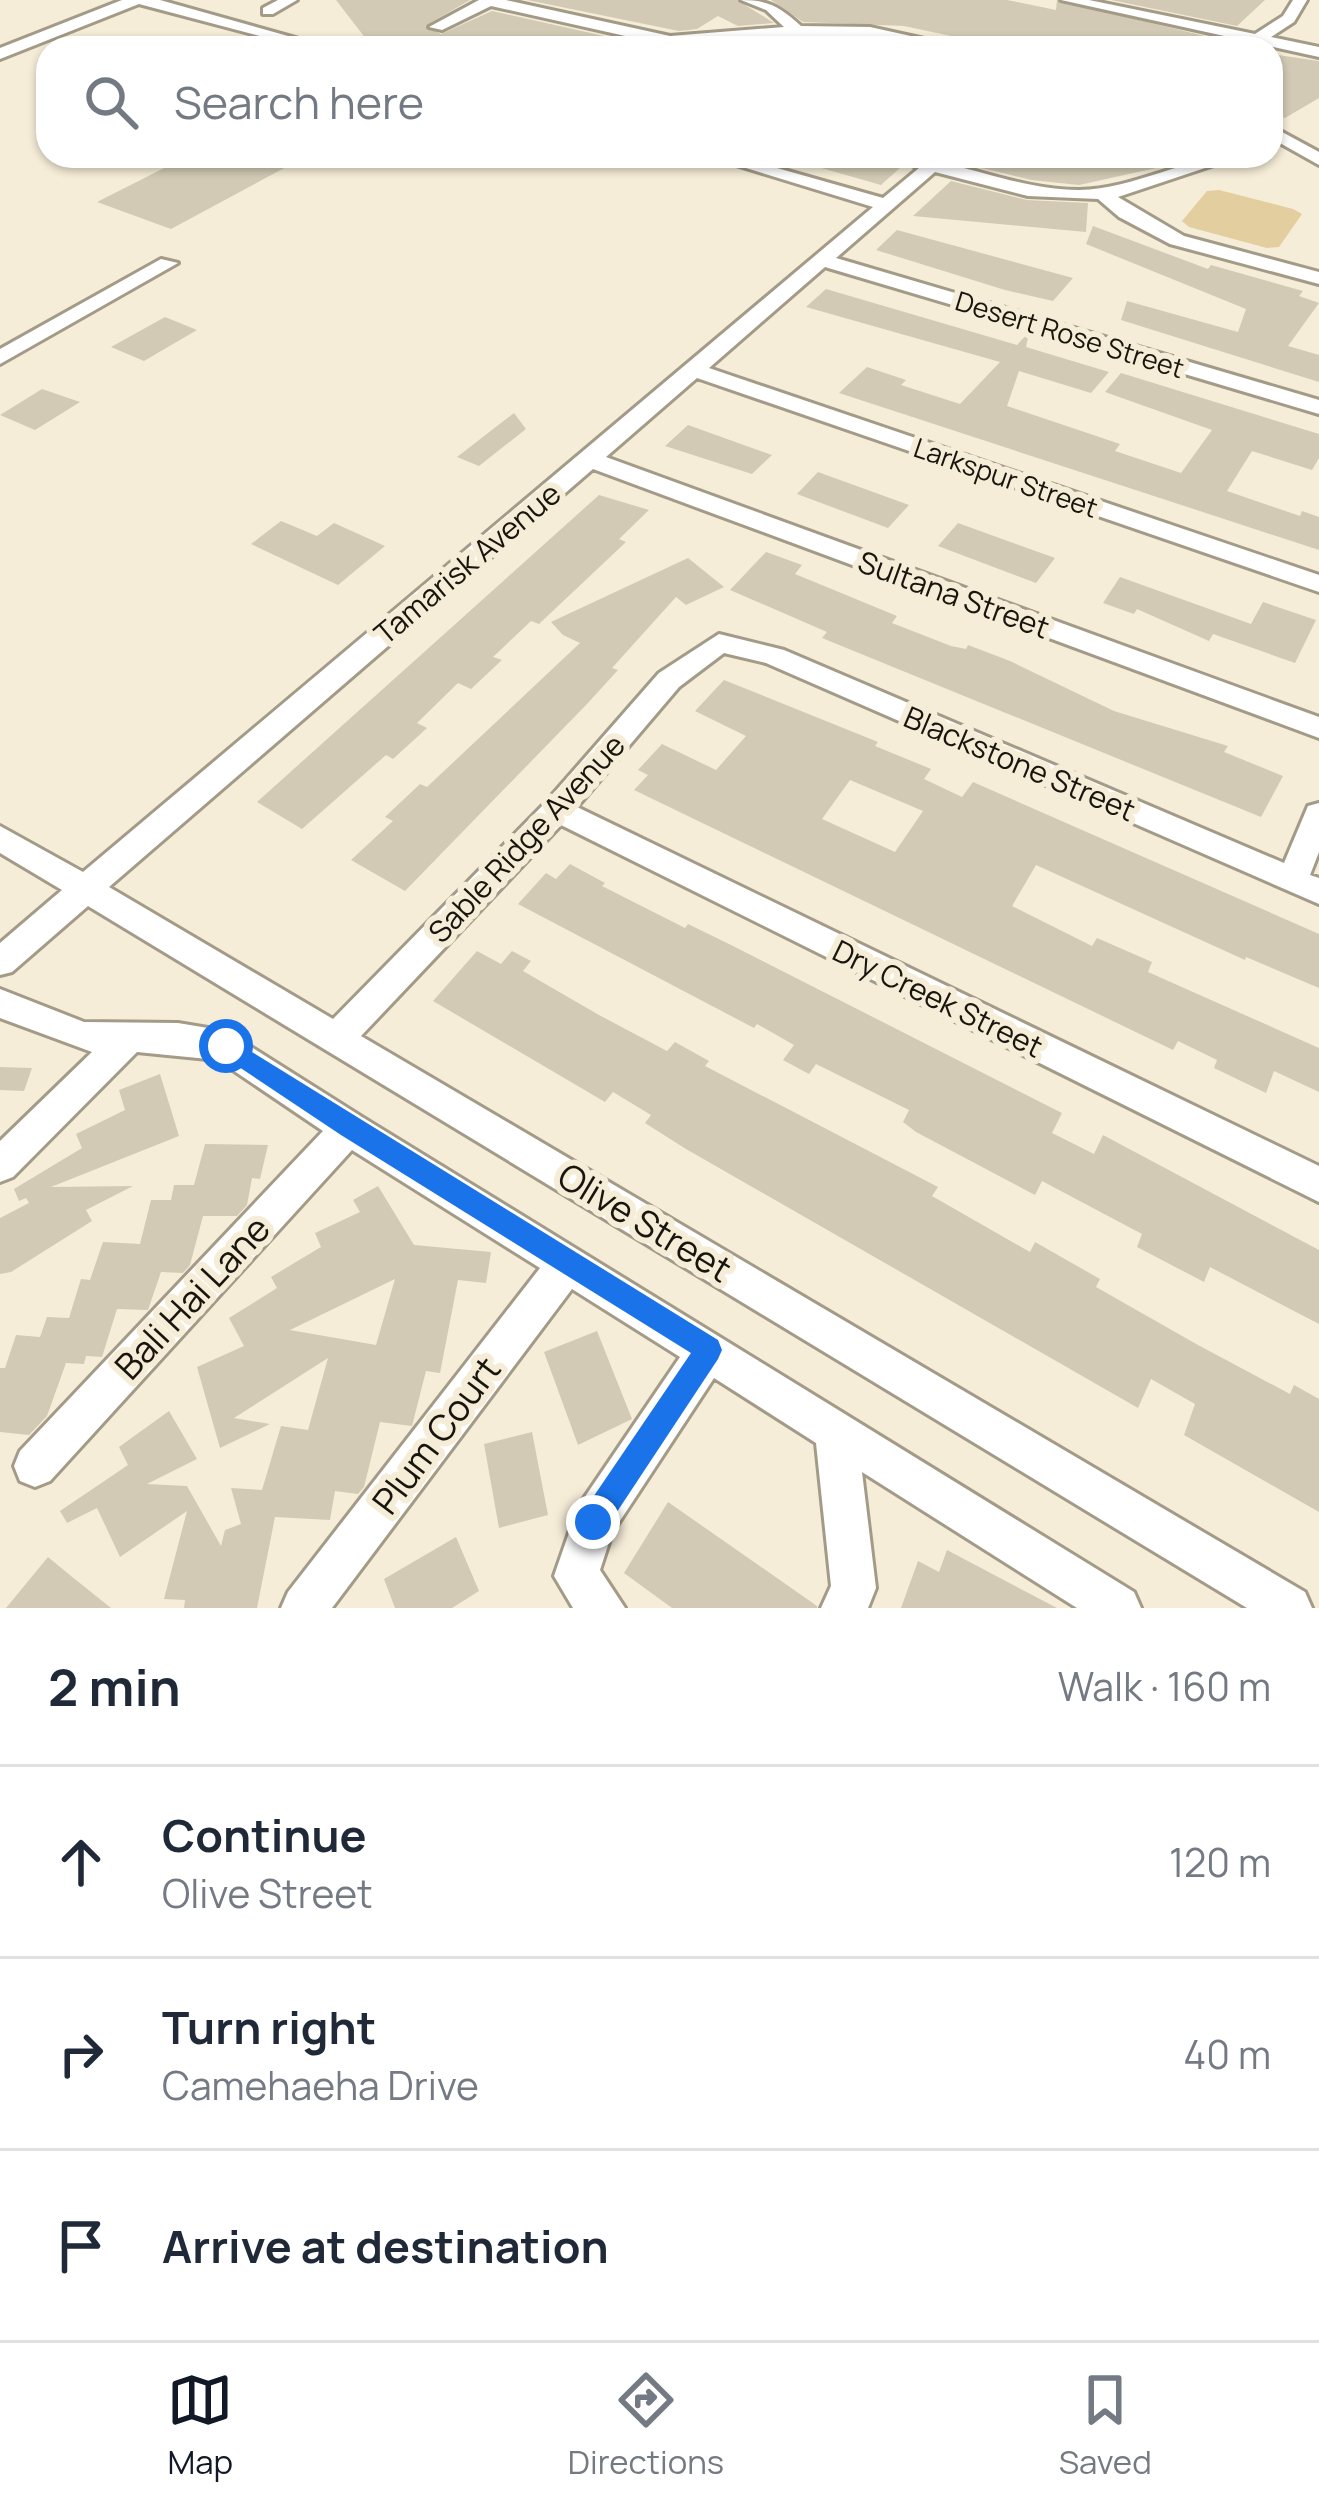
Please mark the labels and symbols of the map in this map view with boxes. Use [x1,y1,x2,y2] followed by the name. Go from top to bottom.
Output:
[951,282,1189,386] street label: Desert Rose Street
[909,428,1103,526] street label: Larkspur Street
[365,473,569,653] street label: Tamarisk Avenue
[853,540,1055,648] street label: Sultana Street
[898,696,1142,830] street label: Blackstone Street
[419,725,633,951] street label: Sable Ridge Avenue
[826,929,1050,1067] street label: Dry Creek Street
[199,1019,253,1073] route start
[549,1151,741,1293] street label: Olive Street
[103,1205,281,1389] street label: Bali Hai Lane
[361,1346,511,1524] street label: Plum Court
[566,1495,620,1549] route end

